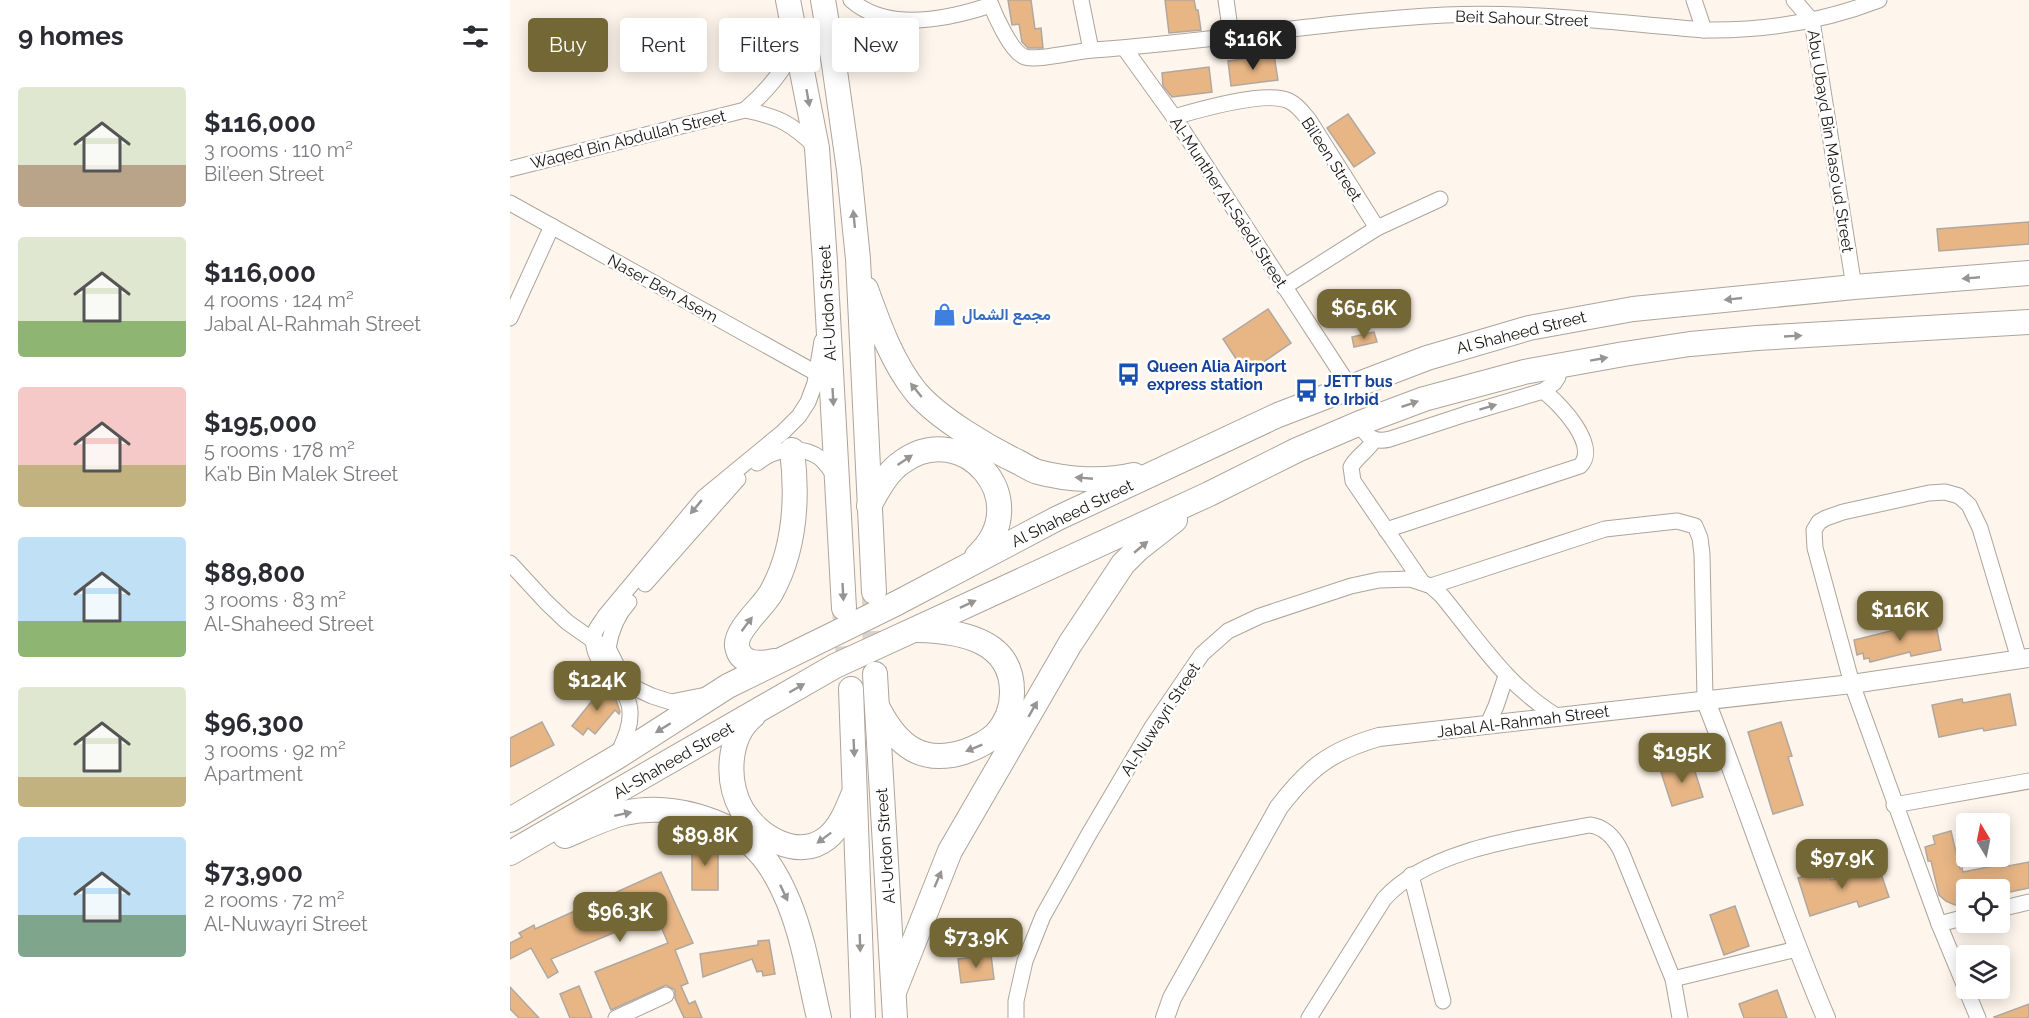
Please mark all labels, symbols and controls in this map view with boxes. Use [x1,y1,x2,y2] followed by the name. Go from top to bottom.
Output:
[1455,7,1590,30] street label: Beit Sahour Street
[528,18,608,72] chip: Buy
[620,18,707,72] chip: Rent
[719,18,820,72] chip: Filters
[832,18,919,72] chip: New
[459,20,492,53] icon: filters
[1211,20,1295,71] pin: $116K
[18,21,124,51] text: 9 homes
[1224,27,1282,51] text: $116K
[1804,28,1858,254] street label: Abu Ubayd Bin Maso'ud Street
[804,89,813,108] one-way arrow
[529,106,728,173] street label: Waqed Bin Abdullah Street
[204,108,316,138] text: $116,000
[66,111,138,183] icon: home
[1166,113,1291,292] street label: Al-Munther Al-Sa’edi Street
[1297,114,1366,205] street label: Bil’een Street
[204,138,353,162] text: 3 rooms · 110 m²
[204,162,324,186] text: Bil’een Street
[849,209,859,228] one-way arrow
[815,244,840,362] street label: Al-Urdon Street
[604,250,721,327] street label: Naser Ben Asem
[204,258,316,288] text: $116,000
[66,261,138,333] icon: home
[1961,273,1980,282] one-way arrow
[204,288,354,312] text: 4 rooms · 124 m²
[1315,289,1413,340] pin: $65.6K
[1724,294,1743,304] one-way arrow
[1331,296,1397,320] text: $65.6K
[931,301,957,327] shop icon: مجمع الشمال
[962,305,1051,326] place label: مجمع الشمال
[1454,307,1589,358] street label: Al Shaheed Street
[204,312,421,336] text: Jabal Al-Rahmah Street
[1783,332,1802,341] one-way arrow
[1590,354,1609,363] one-way arrow
[1147,357,1287,394] place label: Queen Alia Airport express station
[1116,362,1142,388] bus stop icon: Queen Alia Airport express station
[1324,372,1393,409] place label: JETT bus to Irbid
[1293,377,1319,403] bus stop icon: JETT bus to Irbid
[911,382,923,397] one-way arrow
[828,388,838,407] one-way arrow
[1401,398,1419,408] one-way arrow
[1479,402,1497,411] one-way arrow
[204,408,317,438] text: $195,000
[66,411,138,483] icon: home
[204,438,355,462] text: 5 rooms · 178 m²
[897,455,913,466] one-way arrow
[204,462,398,486] text: Ka’b Bin Malek Street
[1075,473,1094,483] one-way arrow
[1008,475,1137,551] street label: Al Shaheed Street
[690,499,703,514] one-way arrow
[1133,541,1148,554] one-way arrow
[204,558,305,588] text: $89,800
[66,561,138,633] icon: home
[839,582,848,601] one-way arrow
[204,588,346,612] text: 3 rooms · 83 m²
[1858,591,1942,642] pin: $116K
[1871,598,1929,622] text: $116K
[960,600,977,609] one-way arrow
[204,612,374,636] text: Al-Shaheed Street
[741,616,754,632] one-way arrow
[1117,659,1204,779] street label: Al-Nuwayri Street
[555,661,639,712] pin: $124K
[568,668,626,692] text: $124K
[789,683,806,693] one-way arrow
[1028,700,1038,717] one-way arrow
[1436,701,1611,741] street label: Jabal Al-Rahmah Street
[204,708,304,738] text: $96,300
[66,711,138,783] icon: home
[610,718,737,803] street label: Al-Shaheed Street
[654,722,671,733] one-way arrow
[1640,733,1724,784] pin: $195K
[204,738,346,762] text: 3 rooms · 92 m²
[849,738,858,757] one-way arrow
[1653,740,1711,764] text: $195K
[965,743,983,753] one-way arrow
[204,762,303,786] text: Apartment
[872,787,899,905] street label: Al-Urdon Street
[614,809,633,818] one-way arrow
[1956,813,2010,867] north arrow
[1956,813,2010,999] map controls
[656,816,754,867] pin: $89.8K
[672,823,738,847] text: $89.8K
[817,832,832,844] one-way arrow
[1793,839,1891,890] pin: $97.9K
[1810,846,1874,870] text: $97.9K
[204,858,303,888] text: $73,900
[66,861,138,933] icon: home
[933,869,943,887] one-way arrow
[1956,879,2010,933] button: locate
[780,884,789,901] one-way arrow
[204,888,344,912] text: 2 rooms · 72 m²
[571,892,669,943] pin: $96.3K
[587,899,653,923] text: $96.3K
[204,912,368,936] text: Al-Nuwayri Street
[927,918,1025,969] pin: $73.9K
[944,925,1008,949] text: $73.9K
[855,933,865,952] one-way arrow
[1956,945,2010,999] button: layers

